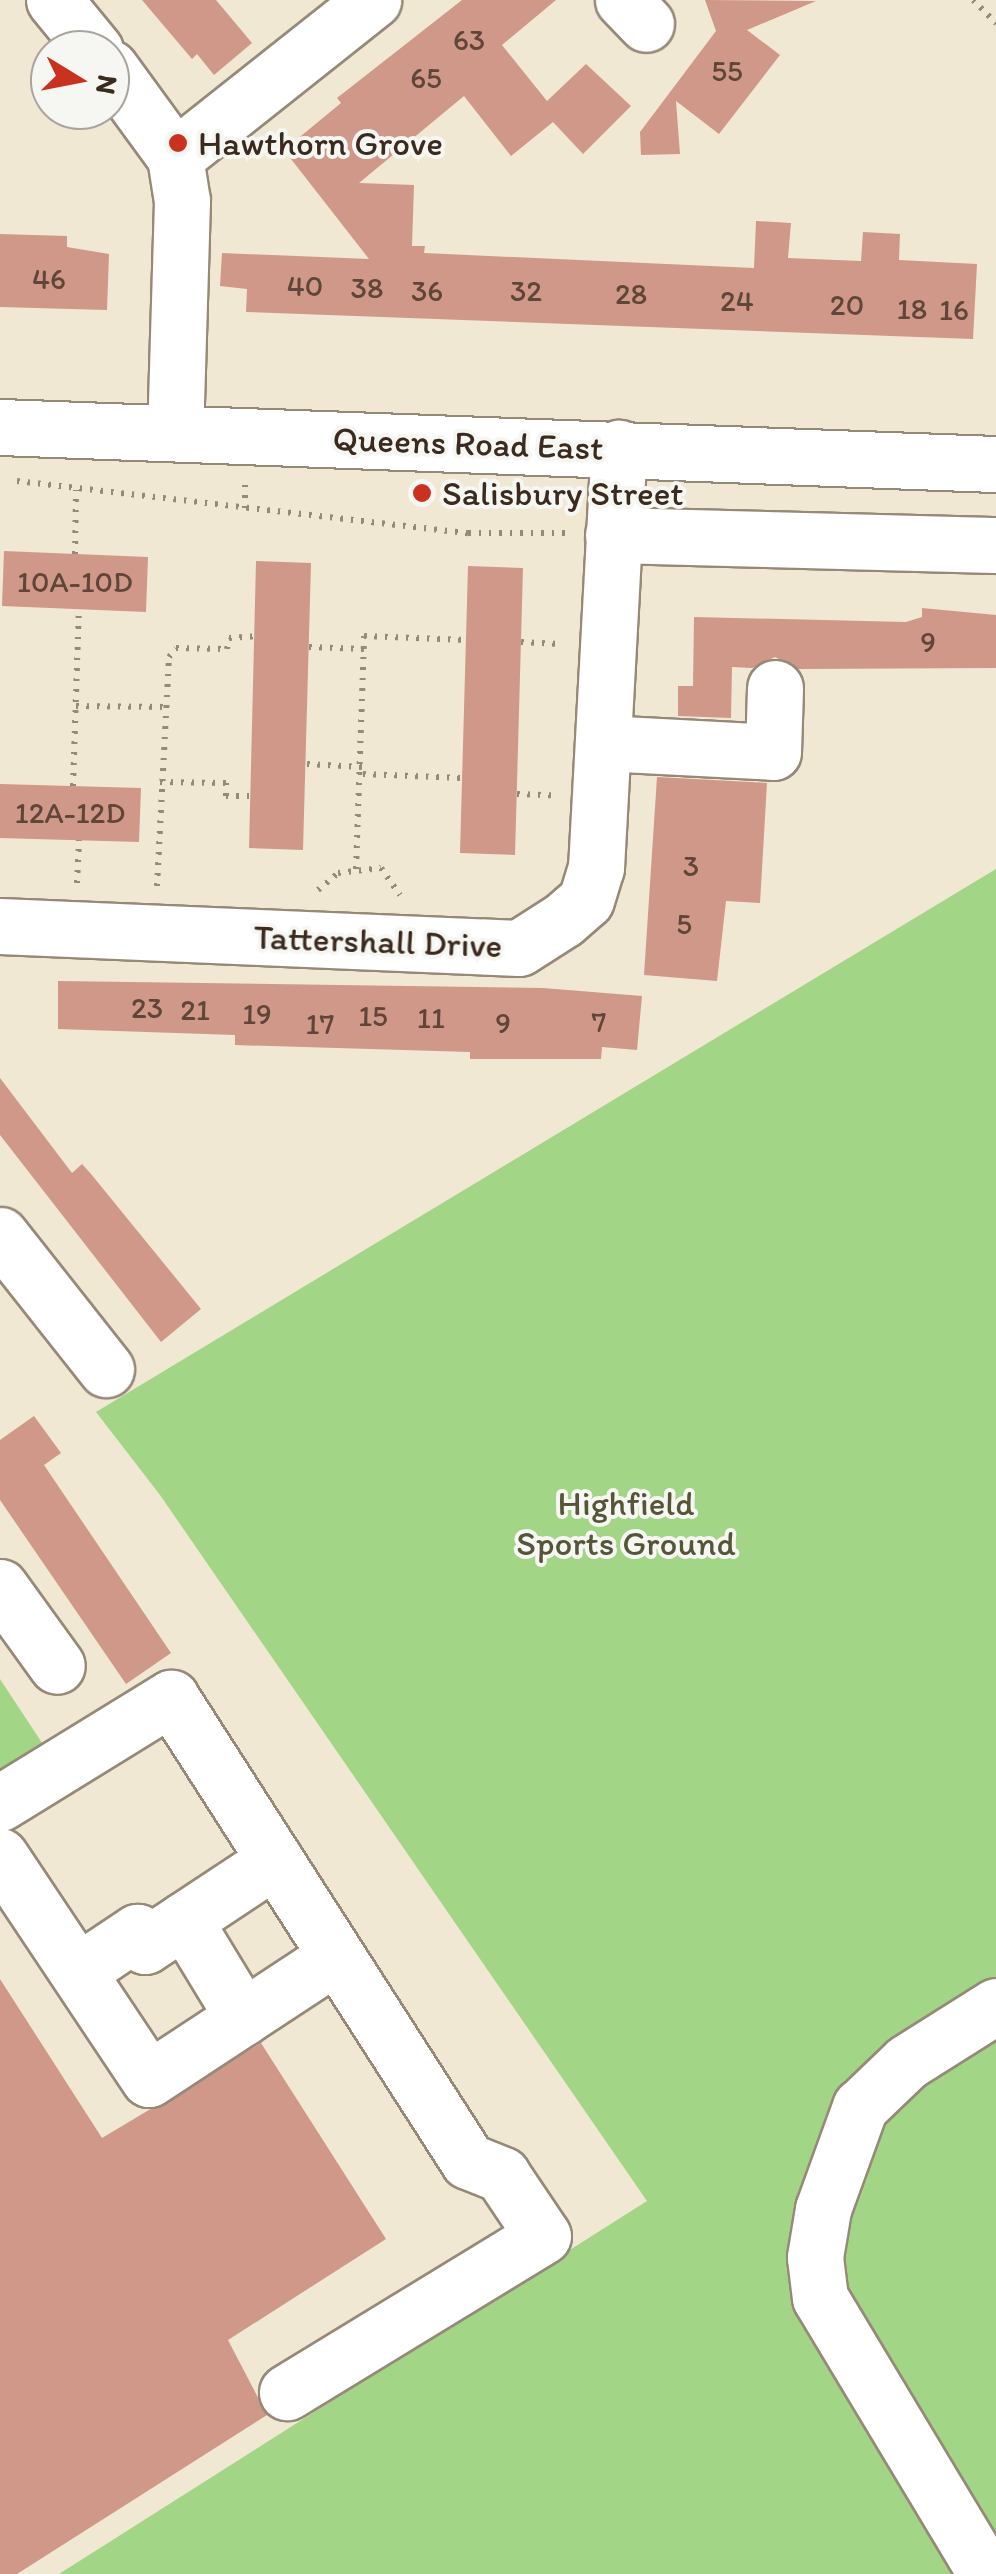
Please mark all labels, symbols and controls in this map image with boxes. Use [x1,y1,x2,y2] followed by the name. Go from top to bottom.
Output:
[453,22,485,58] house number: 63
[30,30,130,130] north arrow
[711,53,743,89] house number: 55
[410,60,442,96] house number: 65
[89,73,126,97] text: N
[198,122,443,164] place label: Hawthorn Grove
[167,132,189,154] marker: Hawthorn Grove
[32,261,66,297] house number: 46
[287,268,323,304] house number: 40
[351,270,383,306] house number: 38
[411,273,443,309] house number: 36
[510,273,542,309] house number: 32
[615,276,647,312] house number: 28
[720,283,754,319] house number: 24
[830,287,864,323] house number: 20
[897,291,927,327] house number: 18
[939,292,969,328] house number: 16
[332,417,604,469] street label: Queens Road East
[442,472,683,514] place label: Salisbury Street
[411,482,433,504] marker: Salisbury Street
[17,564,133,600] house number: 10A-10D
[920,624,936,660] house number: 9
[15,795,125,831] house number: 12A-12D
[683,848,699,884] house number: 3
[676,906,692,942] house number: 5
[253,916,503,966] street label: Tattershall Drive
[131,990,163,1026] house number: 23
[180,992,210,1028] house number: 21
[242,996,272,1032] house number: 19
[358,998,388,1034] house number: 15
[417,1000,445,1036] house number: 11
[592,1004,606,1040] house number: 7
[495,1005,511,1041] house number: 9
[306,1006,334,1042] house number: 17
[517,1482,735,1564] park label: Highfield Sports Ground

